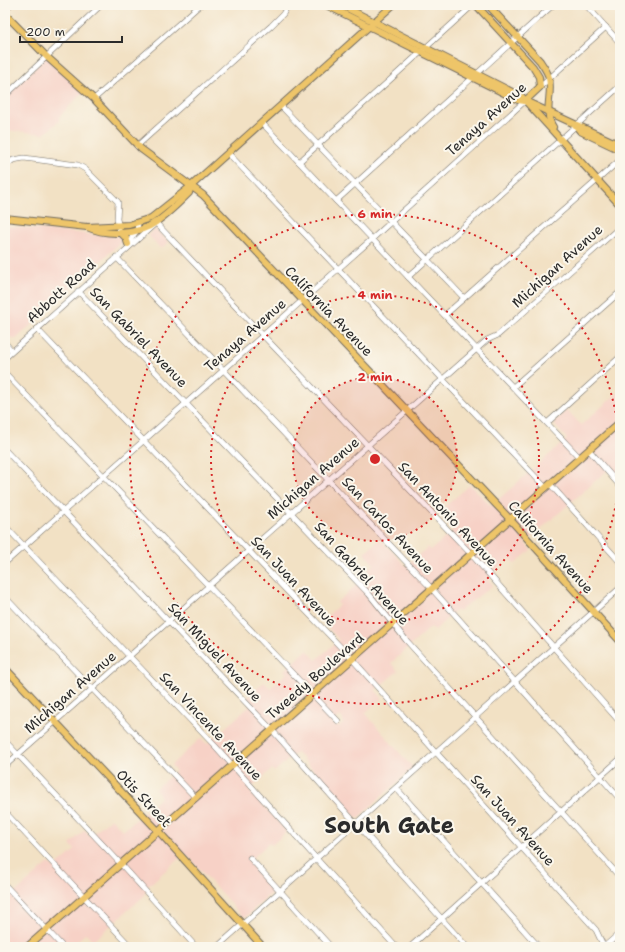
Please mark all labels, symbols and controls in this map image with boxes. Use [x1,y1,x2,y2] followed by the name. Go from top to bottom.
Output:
[20,18,122,44] scale bar
[26,24,65,40] text: 200 m
[442,78,530,160] street label: Tenaya Avenue
[358,206,393,222] text: 6 min
[508,220,606,312] street label: Michigan Avenue
[23,255,99,327] street label: Abbott Road
[281,262,377,360] street label: California Avenue
[86,283,192,391] street label: San Gabriel Avenue
[358,287,393,303] text: 4 min
[200,295,290,375] street label: Tenaya Avenue
[358,369,393,385] text: 2 min
[263,433,363,523] street label: Michigan Avenue
[368,452,382,466] centre of rings
[395,458,501,570] street label: San Antonio Avenue
[338,473,438,577] street label: San Carlos Avenue
[504,497,598,597] street label: California Avenue
[311,518,413,629] street label: San Gabriel Avenue
[247,532,341,630] street label: San Juan Avenue
[164,599,266,706] street label: San Miguel Avenue
[262,629,368,723] street label: Tweedy Boulevard
[20,647,120,737] street label: Michigan Avenue
[156,668,266,784] street label: San Vincente Avenue
[113,765,175,831] street label: Otis Street
[467,770,559,870] street label: San Juan Avenue
[324,811,454,840] district label: South Gate

